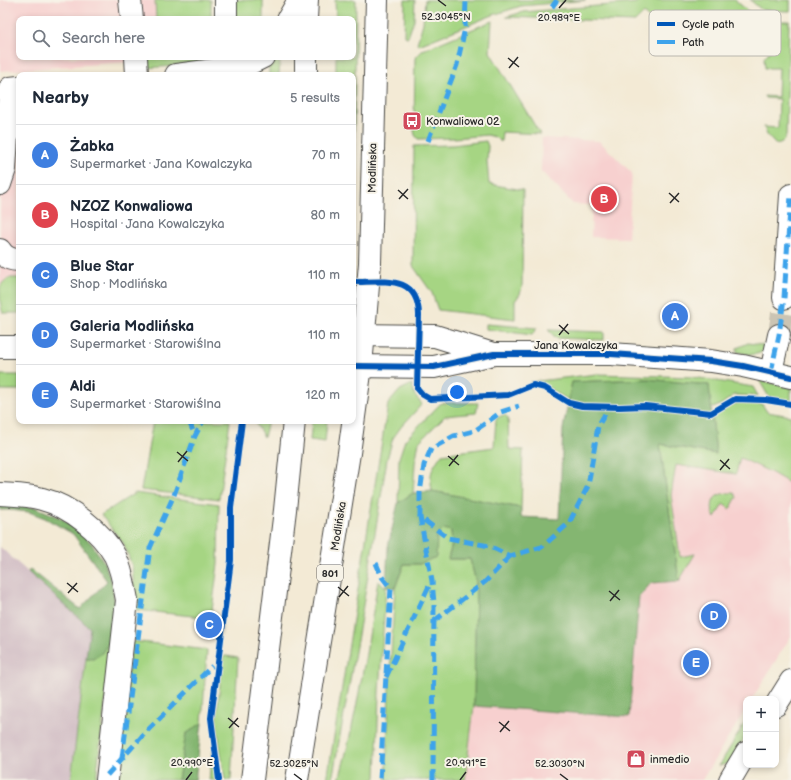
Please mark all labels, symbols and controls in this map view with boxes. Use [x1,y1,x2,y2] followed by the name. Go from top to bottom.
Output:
[649,10,781,56] legend
[421,11,471,23] text: 52.3045°N
[538,12,581,24] text: 20.989°E
[16,16,356,60] search box
[682,18,734,31] text: Cycle path
[30,27,52,49] icon: search
[62,29,145,48] text: Search here
[682,36,704,49] text: Path
[32,88,89,108] text: Nearby
[290,90,340,106] text: 5 results
[401,110,423,132] bus stop icon: Konwaliowa 02
[426,115,500,128] place label: Konwaliowa 02
[70,137,114,156] text: Żabka
[366,143,379,193] street label: Modlińska
[41,147,49,163] text: A
[312,147,340,163] text: 70 m
[70,156,252,172] text: Supermarket · Jana Kowalczyka
[591,184,617,214] pin: B
[70,197,193,216] text: NZOZ Konwaliowa
[40,207,50,223] text: B
[311,207,340,223] text: 80 m
[70,216,225,232] text: Hospital · Jana Kowalczyka
[70,257,134,276] text: Blue Star
[40,267,50,283] text: C
[308,267,340,283] text: 110 m
[70,276,167,292] text: Shop · Modlińska
[662,301,688,331] pin: A
[70,317,194,336] text: Galeria Modlińska
[40,327,50,343] text: D
[308,327,340,343] text: 110 m
[70,336,221,352] text: Supermarket · Starowiślna
[534,339,618,352] street label: Jana Kowalczyka
[70,377,95,396] text: Aldi
[447,382,467,402] your location
[41,387,49,403] text: E
[305,387,340,403] text: 120 m
[70,396,221,412] text: Supermarket · Starowiślna
[328,500,349,552] street label: Modlińska
[317,565,343,581] road number: 801
[701,601,727,631] pin: D
[196,610,222,640] pin: C
[683,648,709,678] pin: E
[743,696,779,768] map controls
[743,696,779,732] button: +
[743,732,779,768] button: −
[625,748,647,770] shop icon: inmedio
[650,753,690,766] place label: inmedio
[171,757,214,769] text: 20.990°E
[446,757,487,769] text: 20.991°E
[269,758,319,770] text: 52.3025°N
[535,758,585,770] text: 52.3030°N

